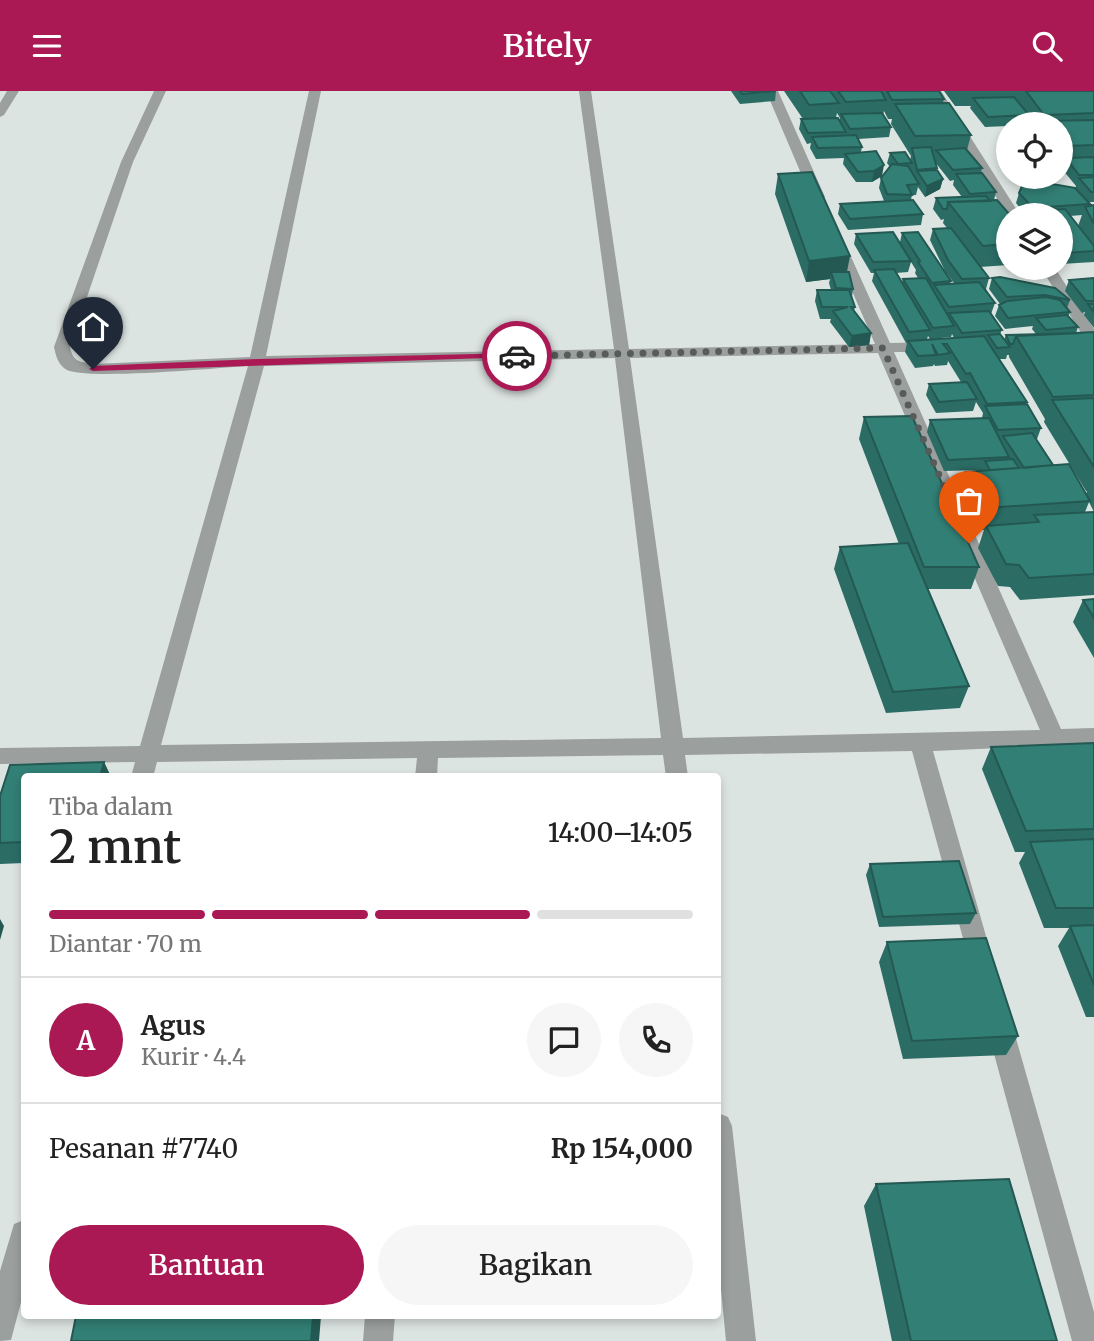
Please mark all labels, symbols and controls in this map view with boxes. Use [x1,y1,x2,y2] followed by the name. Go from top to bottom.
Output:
[503,26,591,66] text: Bitely
[28,27,66,65] icon: menu
[1028,27,1066,65] icon: search
[996,112,1073,280] map controls
[996,112,1073,189] button: locate
[996,203,1073,280] button: layers
[63,297,123,369] pin
[74,308,112,346] icon: home
[482,321,552,391] courier
[498,337,536,375] icon: car
[939,471,999,543] pin
[950,482,988,520] icon: bag
[49,792,173,821] text: Tiba dalam
[548,816,693,849] text: 14:00–14:05
[49,818,181,876] text: 2 mnt
[49,929,202,958] text: Diantar · 70 m
[527,1003,601,1077] button: chat
[619,1003,693,1077] button: phone
[141,1009,206,1042] text: Agus
[77,1024,95,1057] text: A
[141,1042,246,1071] text: Kurir · 4.4
[49,1132,238,1165] text: Pesanan #7740
[551,1132,693,1165] text: Rp 154,000
[49,1225,364,1305] button: Bantuan
[378,1225,693,1305] button: Bagikan

